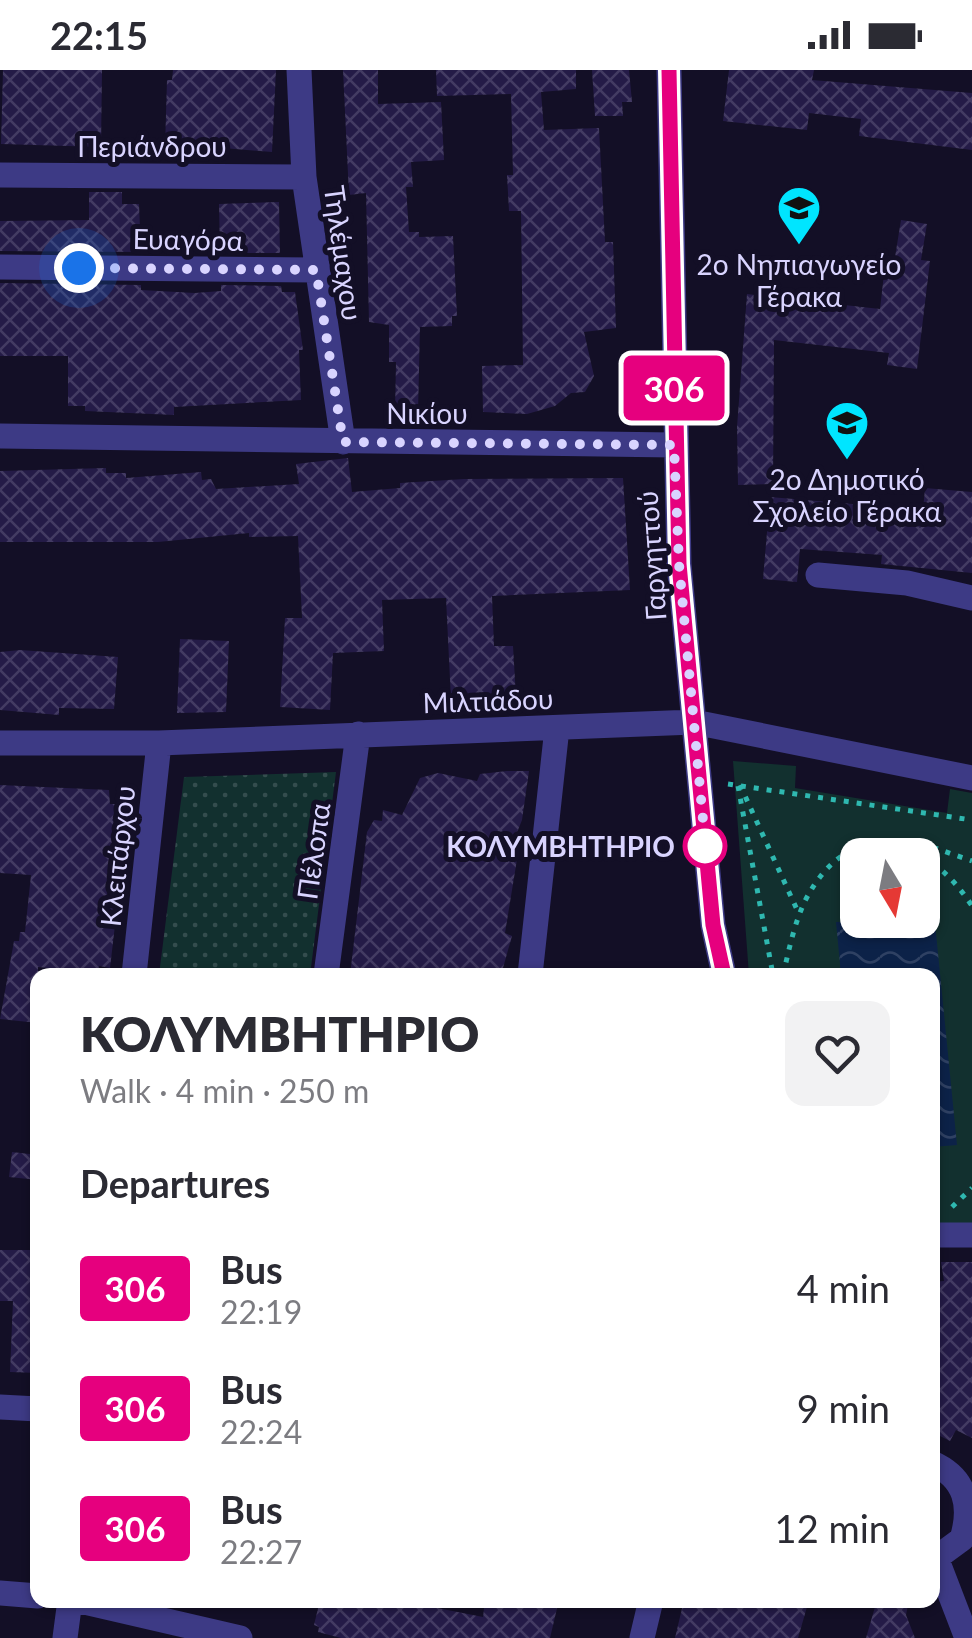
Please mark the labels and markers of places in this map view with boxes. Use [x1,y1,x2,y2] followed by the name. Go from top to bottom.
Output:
[776,185,822,246] school or university icon: 2ο Νηπιαγωγείο Γέρακα
[697,247,901,313] place label: 2ο Νηπιαγωγείο Γέρακα
[824,400,870,461] school or university icon: 2ο Δημοτικό Σχολείο Γέρακα
[753,462,942,528] place label: 2ο Δημοτικό Σχολείο Γέρακα
[684,825,726,867] marker: ΚΟΛΥΜΒΗΤΗΡΙΟ
[446,829,675,863] place label: ΚΟΛΥΜΒΗΤΗΡΙΟ

